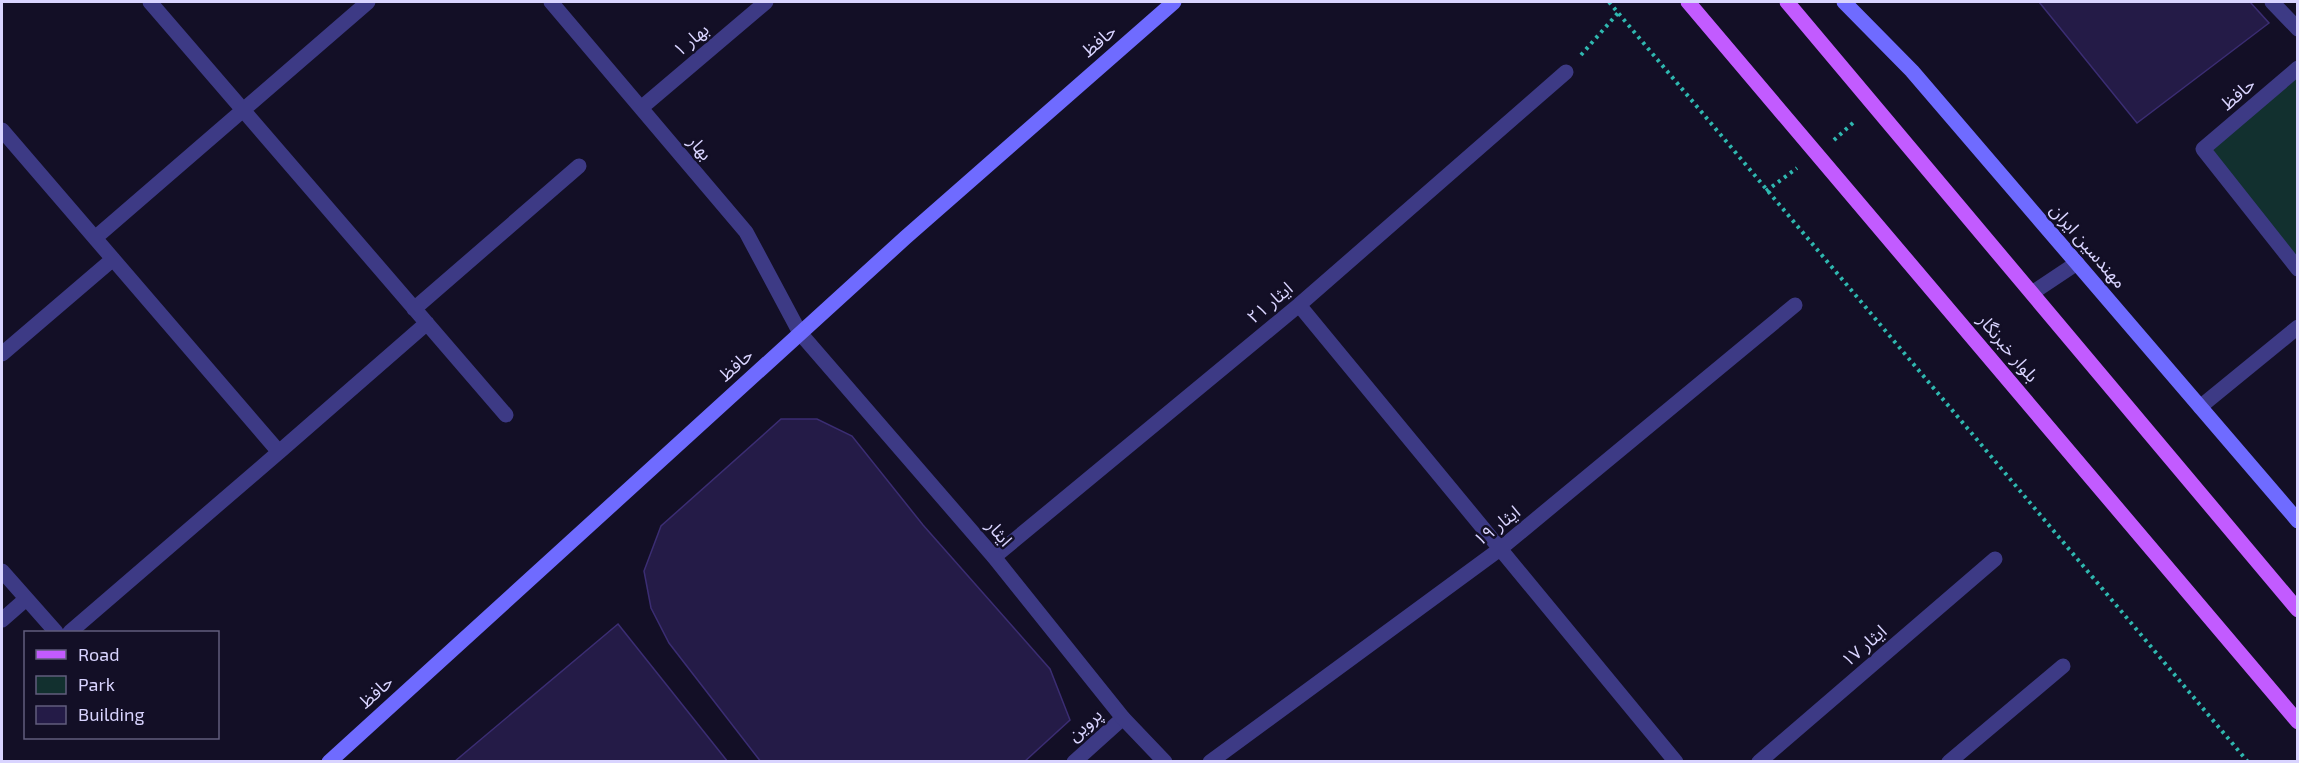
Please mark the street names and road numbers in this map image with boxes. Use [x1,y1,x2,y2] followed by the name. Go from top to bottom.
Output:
[668,18,713,61] street label: بهار ۱
[1076,19,1120,61] street label: حافظ
[2215,72,2259,114] street label: حافظ
[683,130,717,165] street label: بهار
[2045,198,2132,293] street label: مهندسین ایران
[1242,277,1297,328] street label: ایثار ۲۱
[1972,308,2044,387] street label: بلوار خبرنگار
[714,343,757,385] street label: حافظ
[1469,500,1525,551] street label: ایثار ۱۹
[981,514,1017,551] street label: ایثار
[1836,620,1891,672] street label: ایثار ۱۷
[354,670,397,712] street label: حافظ
[1062,703,1107,746] street label: پروین

